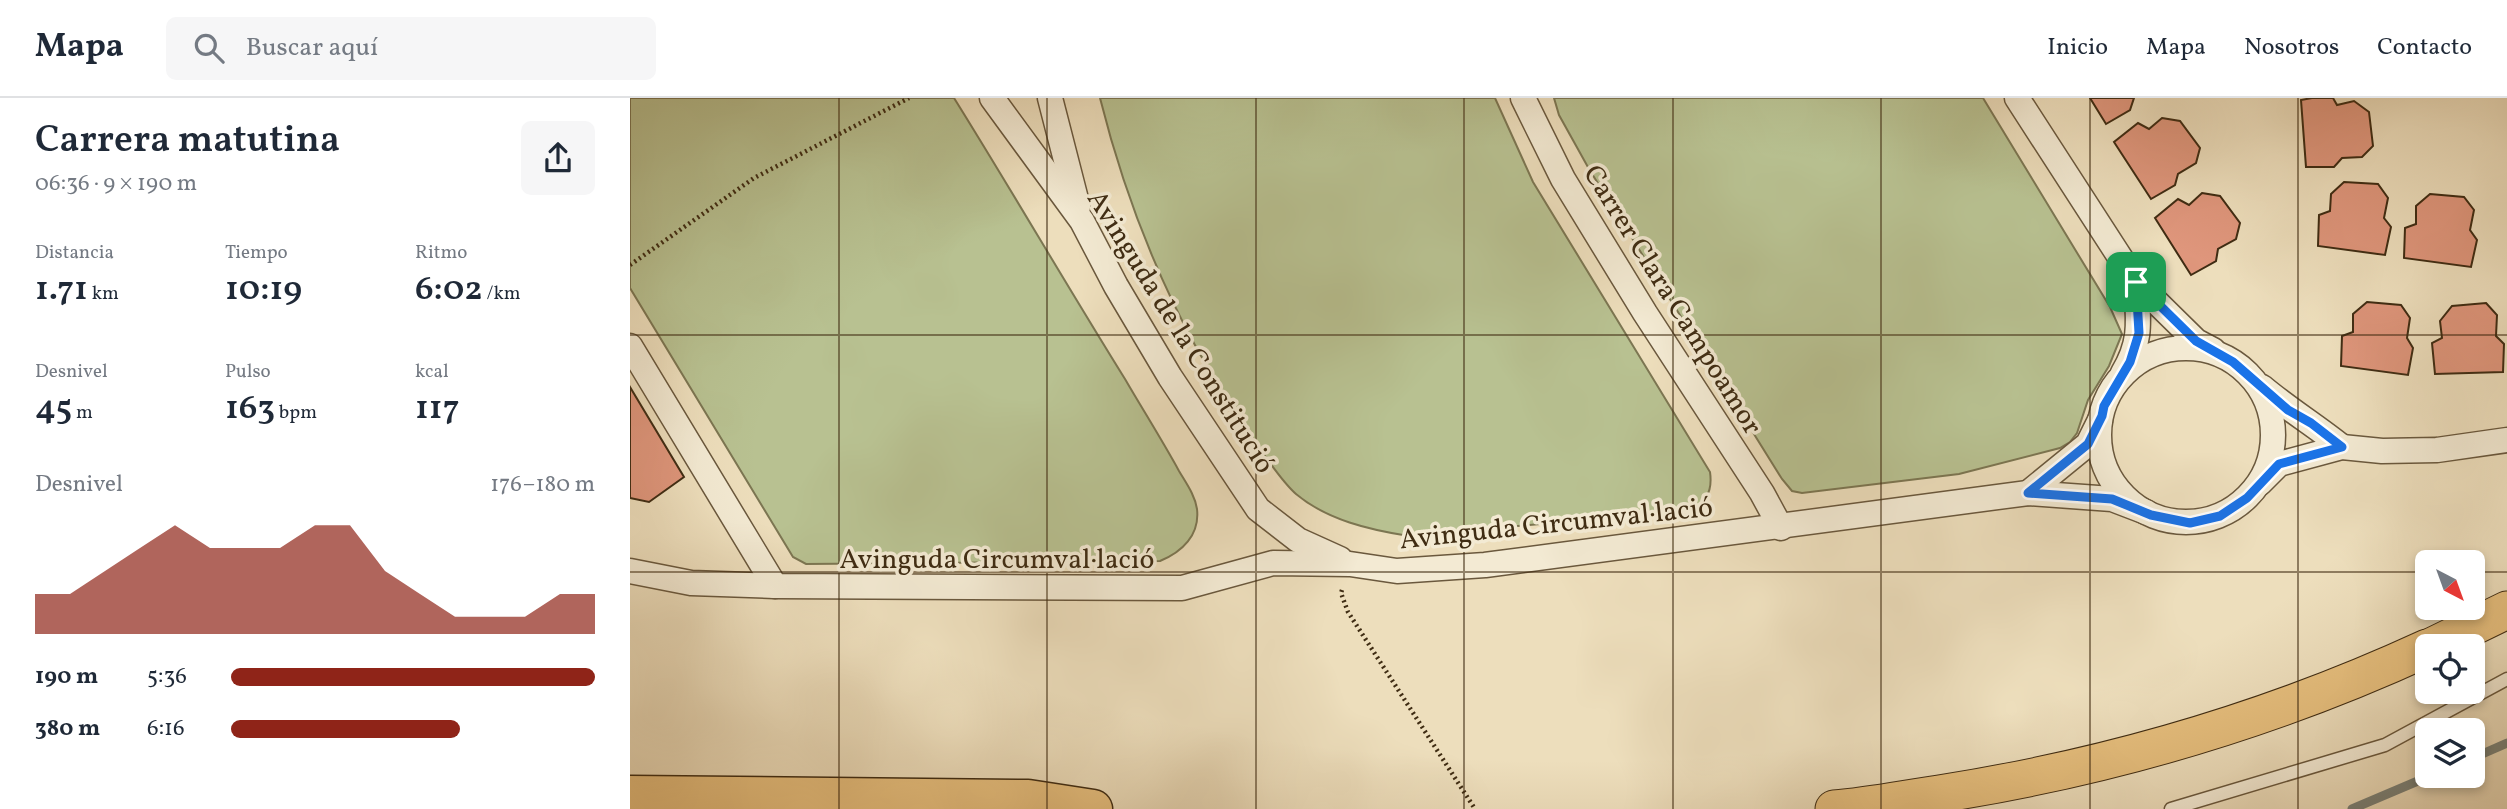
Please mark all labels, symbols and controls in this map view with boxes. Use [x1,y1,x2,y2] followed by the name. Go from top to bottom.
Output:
[166,17,656,80] search box
[35,25,124,71] text: Mapa
[190,29,228,67] icon: search
[246,30,378,66] text: Buscar aquí
[2047,31,2108,65] text: Inicio
[2146,31,2206,65] text: Mapa
[2244,31,2339,65] text: Nosotros
[2377,31,2472,65] text: Contacto
[35,115,340,168] text: Carrera matutina
[521,121,595,195] button: share
[1573,158,1771,443] street label: Carrer Clara Campoamor
[35,168,197,200] text: 06:36 · 9 × 190 m
[1077,183,1283,482] street label: Avinguda de la Constitució
[35,240,114,266] text: Distancia
[225,240,288,266] text: Tiempo
[415,240,467,266] text: Ritmo
[2106,252,2166,312] pin
[2117,263,2155,301] icon: arrive
[35,266,88,314] text: 1.71
[225,266,302,314] text: 10:19
[415,266,483,314] text: 6:02
[88,281,119,307] text: km
[483,281,521,307] text: /km
[35,359,108,385] text: Desnivel
[225,359,271,385] text: Pulso
[415,359,449,385] text: kcal
[35,385,72,433] text: 45
[225,385,275,433] text: 163
[415,385,460,433] text: 117
[72,400,93,426] text: m
[275,400,317,426] text: bpm
[35,469,123,501] text: Desnivel
[490,469,595,501] text: 176–180 m
[1398,489,1715,560] street label: Avinguda Circumval·lació
[840,541,1154,580] street label: Avinguda Circumval·lació
[2415,550,2485,620] north arrow
[2415,550,2485,788] map controls
[2415,634,2485,704] button: locate
[35,661,98,693] text: 190 m
[147,661,187,693] text: 5:36
[35,713,100,745] text: 380 m
[147,713,185,745] text: 6:16
[2415,718,2485,788] button: layers

